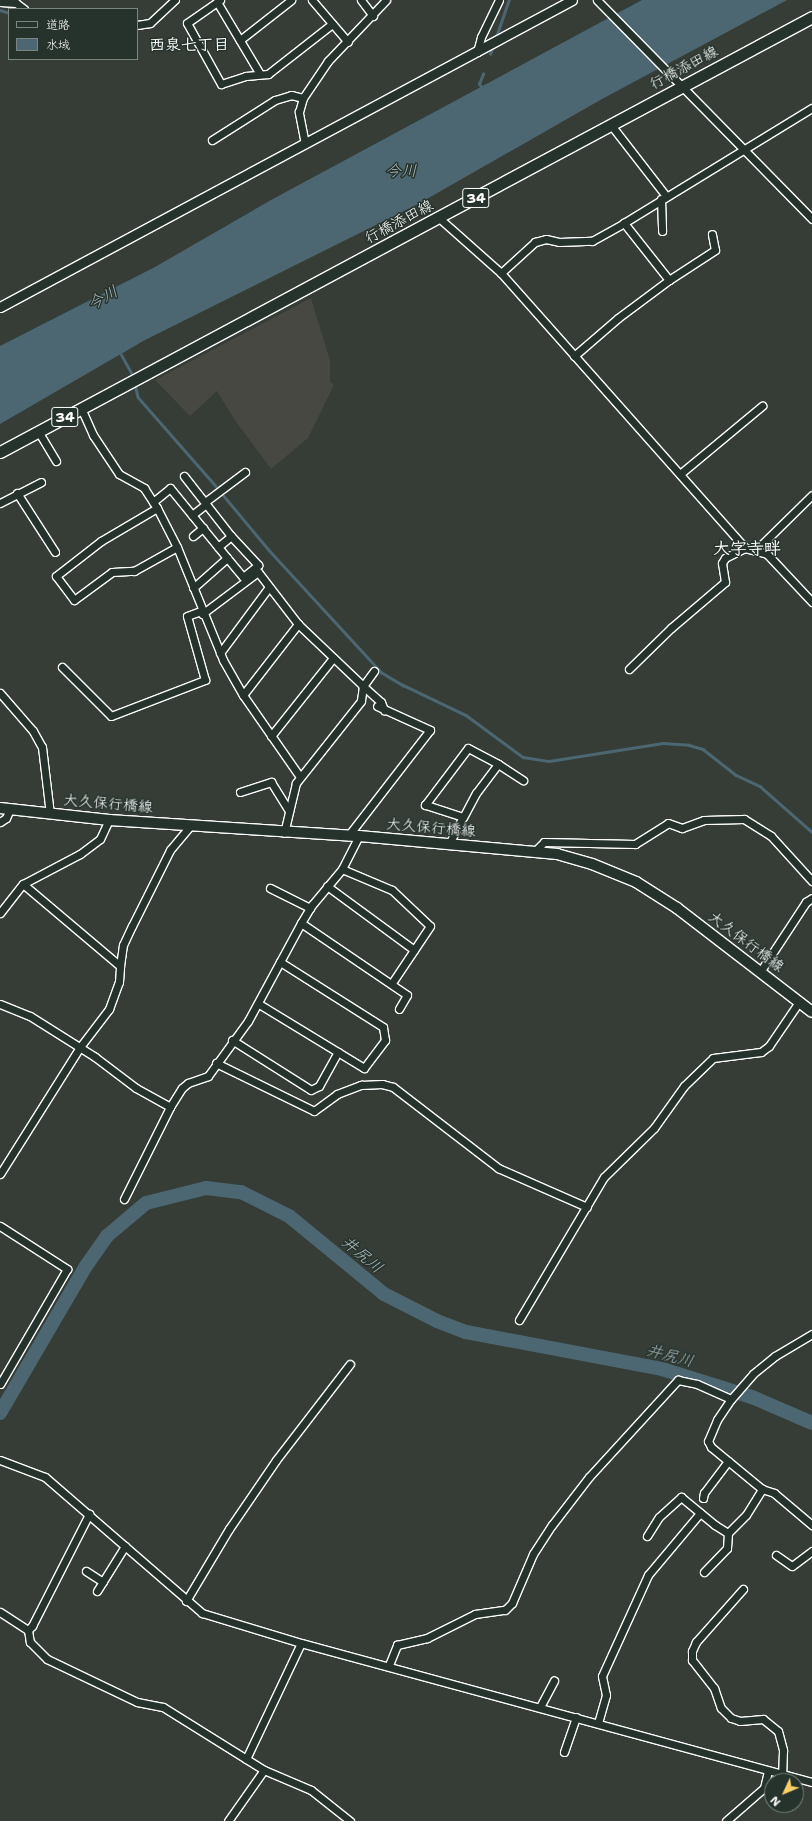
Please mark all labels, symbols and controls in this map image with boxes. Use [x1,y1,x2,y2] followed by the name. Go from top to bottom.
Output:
[8,8,138,60] legend
[46,17,70,33] text: 道路
[149,35,229,55] district label: 西泉七丁目
[46,37,70,53] text: 水域
[647,42,721,94] street label: 行橋添田線
[385,161,417,181] water label: 今川
[462,186,490,210] road number: 34
[362,196,436,248] street label: 行橋添田線
[84,282,122,314] water label: 今川
[51,405,79,429] road number: 34
[713,539,781,559] district label: 大字寺畔
[62,791,154,817] street label: 大久保行橋線
[385,815,477,841] street label: 大久保行橋線
[705,908,787,976] street label: 大久保行橋線
[337,1232,387,1278] water label: 井尻川
[644,1341,696,1371] water label: 井尻川
[764,1773,804,1813] north arrow
[767,1793,784,1809] text: N

